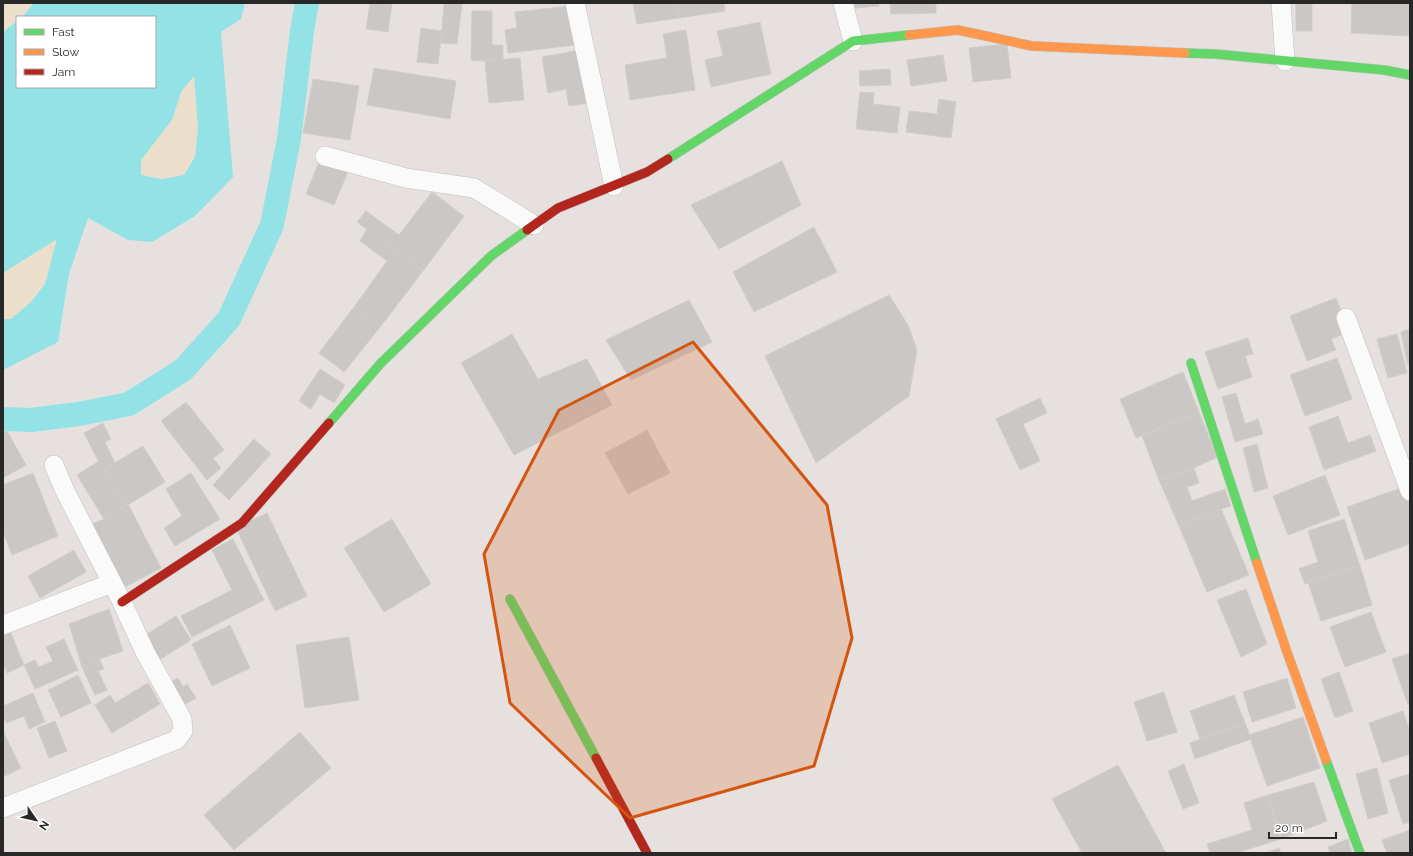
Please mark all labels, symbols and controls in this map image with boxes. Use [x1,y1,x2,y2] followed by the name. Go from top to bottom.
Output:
[16,16,156,88] legend
[52,25,75,39] text: Fast
[52,45,79,59] text: Slow
[52,65,75,79] text: Jam
[16,800,56,840] north arrow
[1269,814,1336,840] scale bar
[36,818,52,832] text: N
[1275,821,1303,835] text: 20 m

